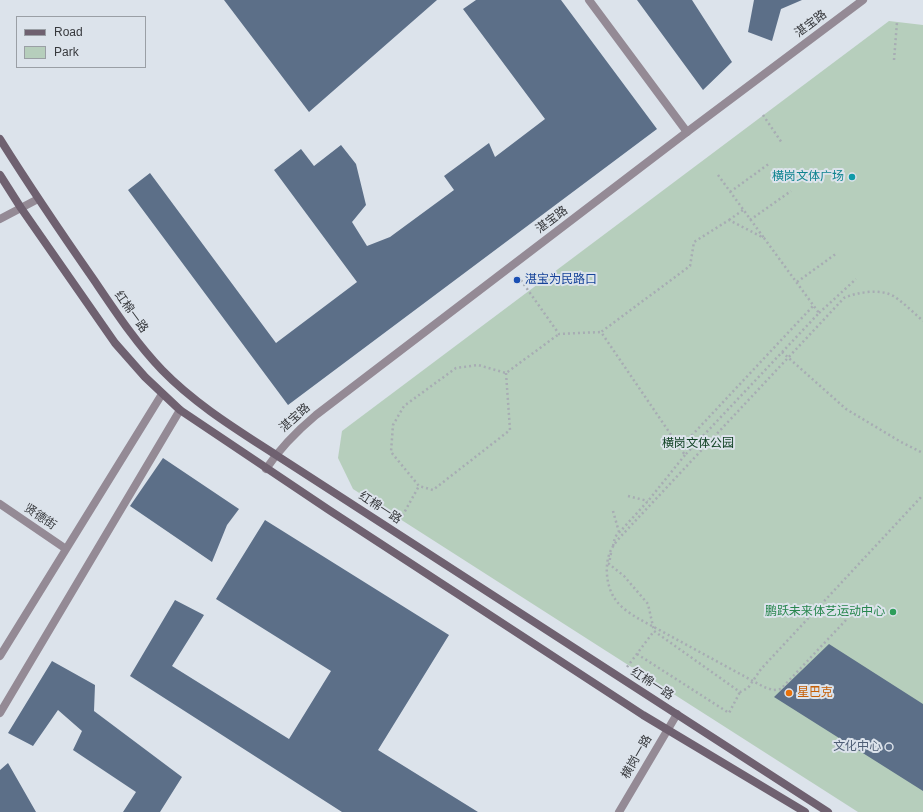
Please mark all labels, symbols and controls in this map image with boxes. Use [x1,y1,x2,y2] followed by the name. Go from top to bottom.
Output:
[792,7,830,41] street label: 湛宝路
[16,16,146,68] legend
[54,25,83,39] text: Road
[54,45,79,59] text: Park
[772,170,844,184] place label: 横岗文体广场
[847,172,857,182] marker: 横岗文体广场
[533,203,571,237] street label: 湛宝路
[525,273,597,287] place label: 湛宝为民路口
[512,275,522,285] marker: 湛宝为民路口
[111,288,151,336] street label: 红棉一路
[277,401,313,435] street label: 湛宝路
[662,437,734,451] park label: 横岗文体公园
[356,489,404,527] street label: 红棉一路
[21,501,59,533] street label: 贤德街
[765,605,885,619] place label: 鹏跃未来体艺运动中心
[888,607,898,617] marker: 鹏跃未来体艺运动中心
[628,665,676,703] street label: 红棉一路
[797,686,833,700] place label: 星巴克
[784,688,794,698] marker: 星巴克
[619,733,655,781] street label: 横岗一路
[833,740,881,754] place label: 文化中心
[884,742,894,752] marker: 文化中心

